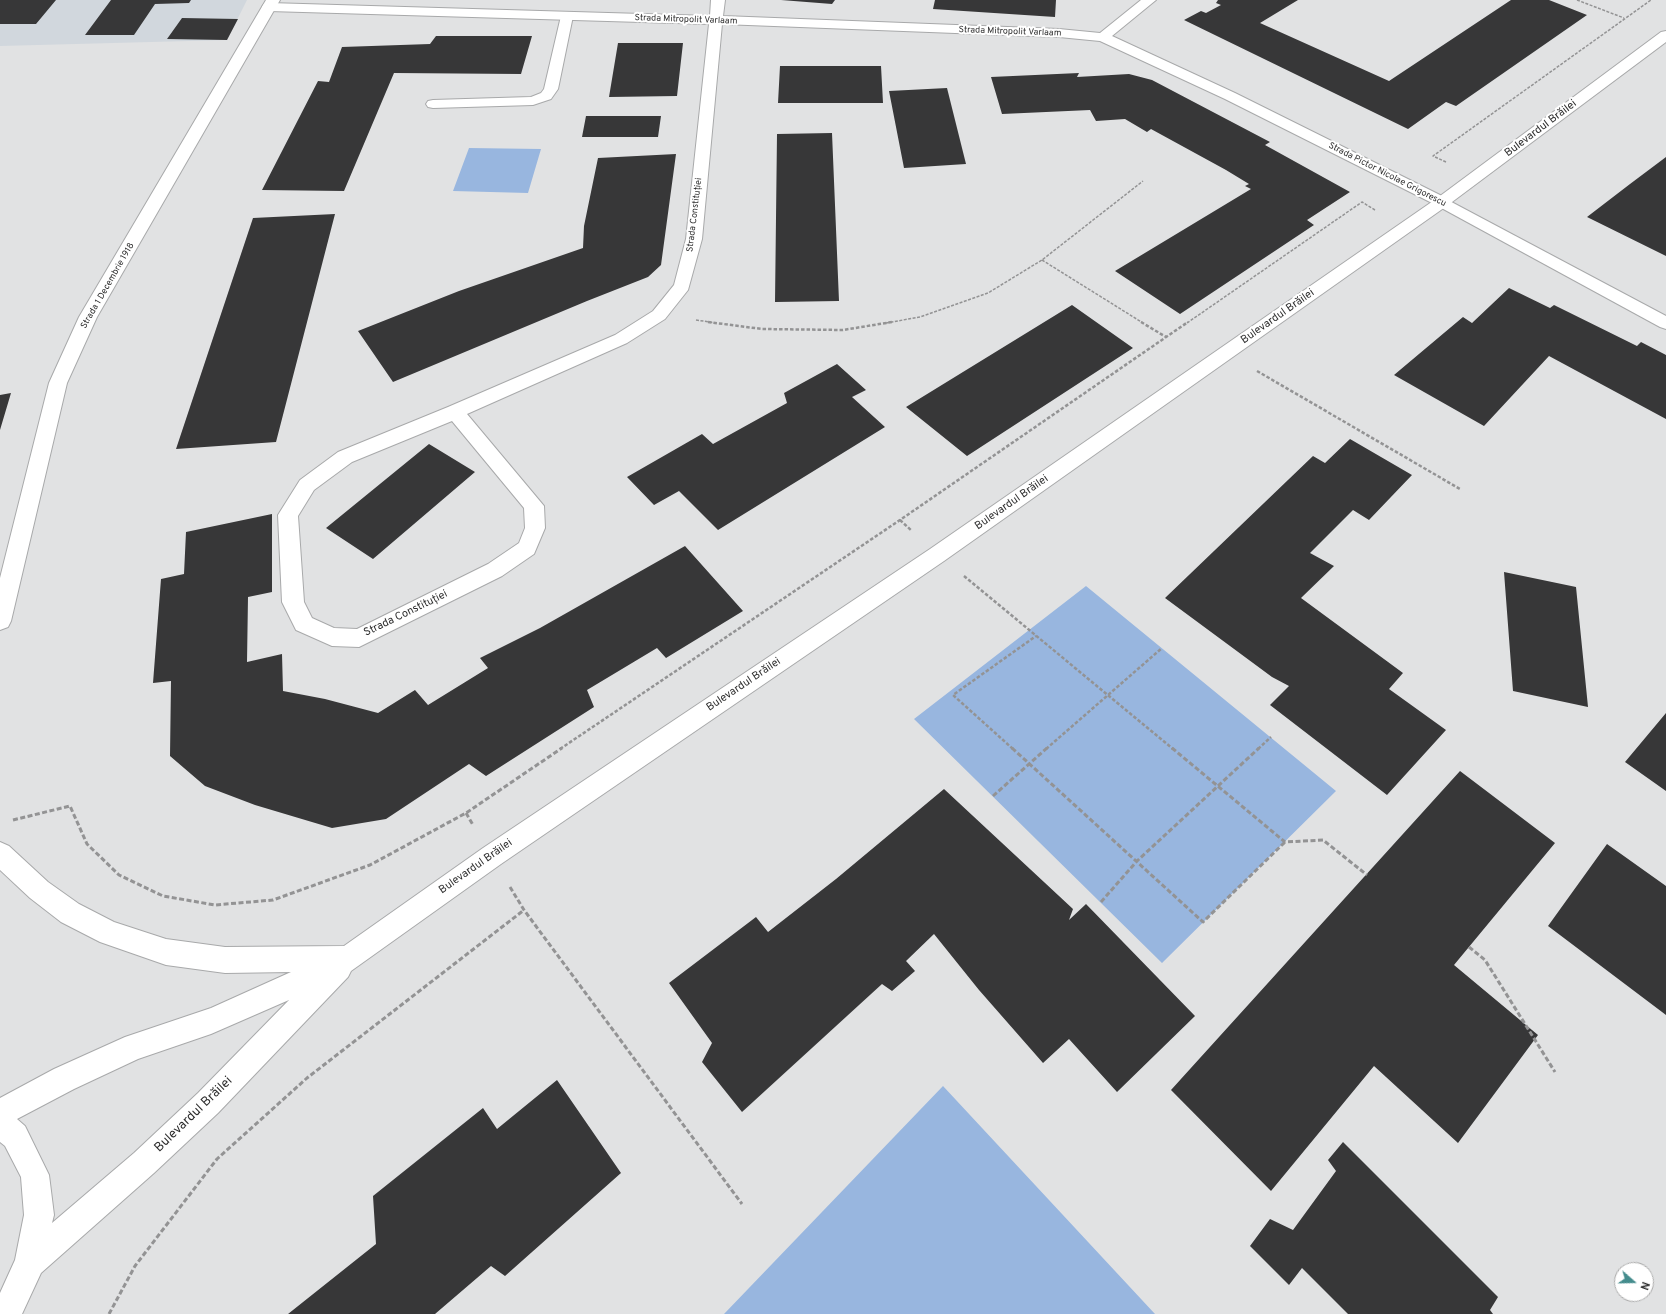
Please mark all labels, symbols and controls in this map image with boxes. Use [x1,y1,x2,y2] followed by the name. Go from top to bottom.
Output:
[634,13,738,27] street label: Strada Mitropolit Varlaam
[958,25,1062,39] street label: Strada Mitropolit Varlaam
[1502,98,1580,160] street label: Bulevardul Brăilei
[1326,141,1448,209] street label: Strada Pictor Nicolae Grigorescu
[685,177,705,253] street label: Strada Constituției
[79,241,137,331] street label: Strada 1 Decembrie 1918
[1239,287,1317,347] street label: Bulevardul Brăilei
[973,473,1051,533] street label: Bulevardul Brăilei
[362,588,450,640] street label: Strada Constituției
[704,655,784,715] street label: Bulevardul Brăilei
[437,837,515,897] street label: Bulevardul Brăilei
[152,1074,236,1156] street label: Bulevardul Brăilei
[1614,1262,1654,1302] north arrow
[1636,1280,1652,1292] text: N

